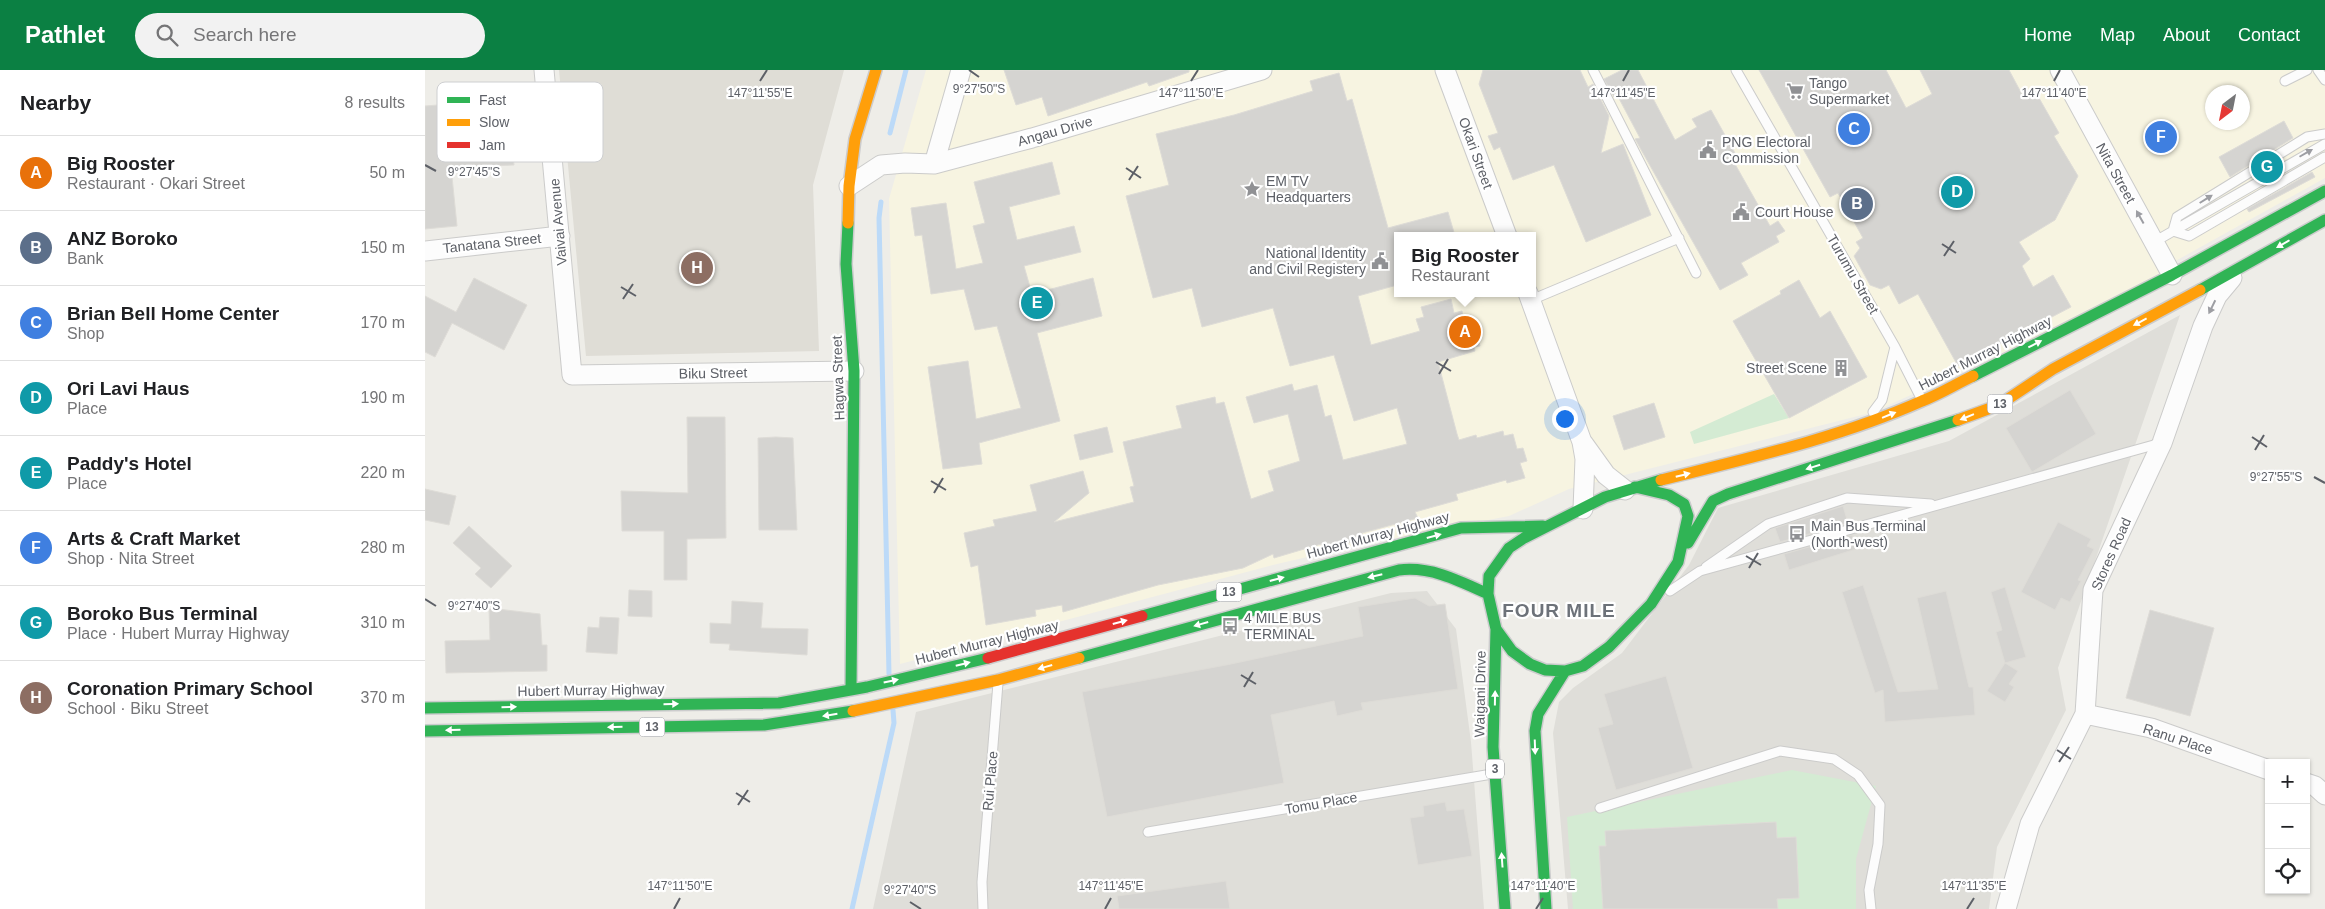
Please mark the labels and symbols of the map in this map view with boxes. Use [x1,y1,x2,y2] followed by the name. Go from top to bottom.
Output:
[1809,75,1889,107] place label: Tango Supermarket
[1785,81,1805,101] supermarket icon: Tango Supermarket
[437,82,603,162] legend
[953,82,1005,96] text: 9°27'50"S
[2205,85,2250,130] north arrow
[727,86,793,100] text: 147°11'55"E
[1158,86,1224,100] text: 147°11'50"E
[1590,86,1656,100] text: 147°11'45"E
[2021,86,2087,100] text: 147°11'40"E
[479,92,506,108] text: Fast
[1838,110,1870,148] pin: C
[1016,113,1094,149] street label: Angau Drive
[479,114,510,130] text: Slow
[1456,115,1496,191] street label: Okari Street
[2145,118,2177,156] pin: F
[1722,134,1811,166] place label: PNG Electoral Commission
[479,137,505,153] text: Jam
[1698,140,1718,160] public building icon: PNG Electoral Commission
[2093,140,2139,206] street label: Nita Street
[2251,148,2283,186] pin: G
[2298,149,2313,157] one-way arrow
[448,165,500,179] text: 9°27'45"S
[1266,173,1351,205] place label: EM TV Headquarters
[1941,173,1973,211] pin: D
[546,178,570,266] street label: Vaivai Avenue
[1242,179,1262,199] place icon: EM TV Headquarters
[1841,185,1873,223] pin: B
[2199,194,2212,203] one-way arrow
[1731,202,1751,222] public building icon: Court House
[1755,204,1834,220] place label: Court House
[2136,210,2145,224] one-way arrow
[442,230,542,256] street label: Tanatana Street
[1824,231,1882,317] street label: Turumu Street
[2276,240,2289,249] one-way arrow
[1249,245,1366,277] place label: National Identity and Civil Registery
[681,249,713,287] pin: H
[1370,251,1390,271] public building icon: National Identity and Civil Registery
[1021,284,1053,322] pin: E
[2208,300,2216,314] one-way arrow
[1916,312,2054,394] street label: Hubert Murray Highway
[1449,313,1481,351] pin: A
[2133,318,2147,326] one-way arrow
[829,335,847,421] street label: Hagwa Street
[2028,340,2042,348] one-way arrow
[1831,358,1851,378] building icon: Street Scene
[1746,360,1827,376] place label: Street Scene
[679,364,747,382] street label: Biku Street
[1987,394,2013,414] road number: 13
[1552,406,1578,432] your location
[1882,410,1896,418] one-way arrow
[1960,414,1975,421] one-way arrow
[1805,463,1820,471] one-way arrow
[1675,470,1690,478] one-way arrow
[2250,470,2302,484] text: 9°27'55"S
[1305,508,1451,562] street label: Hubert Murray Highway
[2088,515,2134,593] street label: Stores Road
[1811,518,1926,550] place label: Main Bus Terminal (North-west)
[1787,524,1807,544] bus stop icon: Main Bus Terminal (North-west)
[1426,531,1441,539] one-way arrow
[1367,572,1382,580] one-way arrow
[1269,574,1284,582] one-way arrow
[1217,582,1241,602] road number: 13
[448,599,500,613] text: 9°27'40"S
[1502,600,1616,621] district label: FOUR MILE
[1244,610,1321,642] place label: 4 MILE BUS TERMINAL
[914,616,1060,668] street label: Hubert Murray Highway
[1220,616,1240,636] bus stop icon: 4 MILE BUS TERMINAL
[1113,618,1128,626] one-way arrow
[1194,620,1209,628] one-way arrow
[1471,650,1489,737] street label: Waigani Drive
[956,660,971,668] one-way arrow
[1037,664,1052,672] one-way arrow
[884,677,899,685] one-way arrow
[517,681,665,699] street label: Hubert Murray Highway
[1491,690,1499,706] one-way arrow
[663,700,679,708] one-way arrow
[501,702,517,710] one-way arrow
[821,711,837,719] one-way arrow
[639,718,665,736] road number: 13
[2141,720,2215,758] street label: Ranu Place
[607,723,623,731] one-way arrow
[445,726,461,734] one-way arrow
[1532,739,1540,755] one-way arrow
[979,750,1001,812] street label: Rui Place
[1486,760,1504,779] road number: 3
[1284,789,1359,817] street label: Tomu Place
[1497,852,1505,868] one-way arrow
[647,879,713,893] text: 147°11'50"E
[1078,879,1144,893] text: 147°11'45"E
[1510,879,1576,893] text: 147°11'40"E
[1941,879,2007,893] text: 147°11'35"E
[884,883,936,897] text: 9°27'40"S

